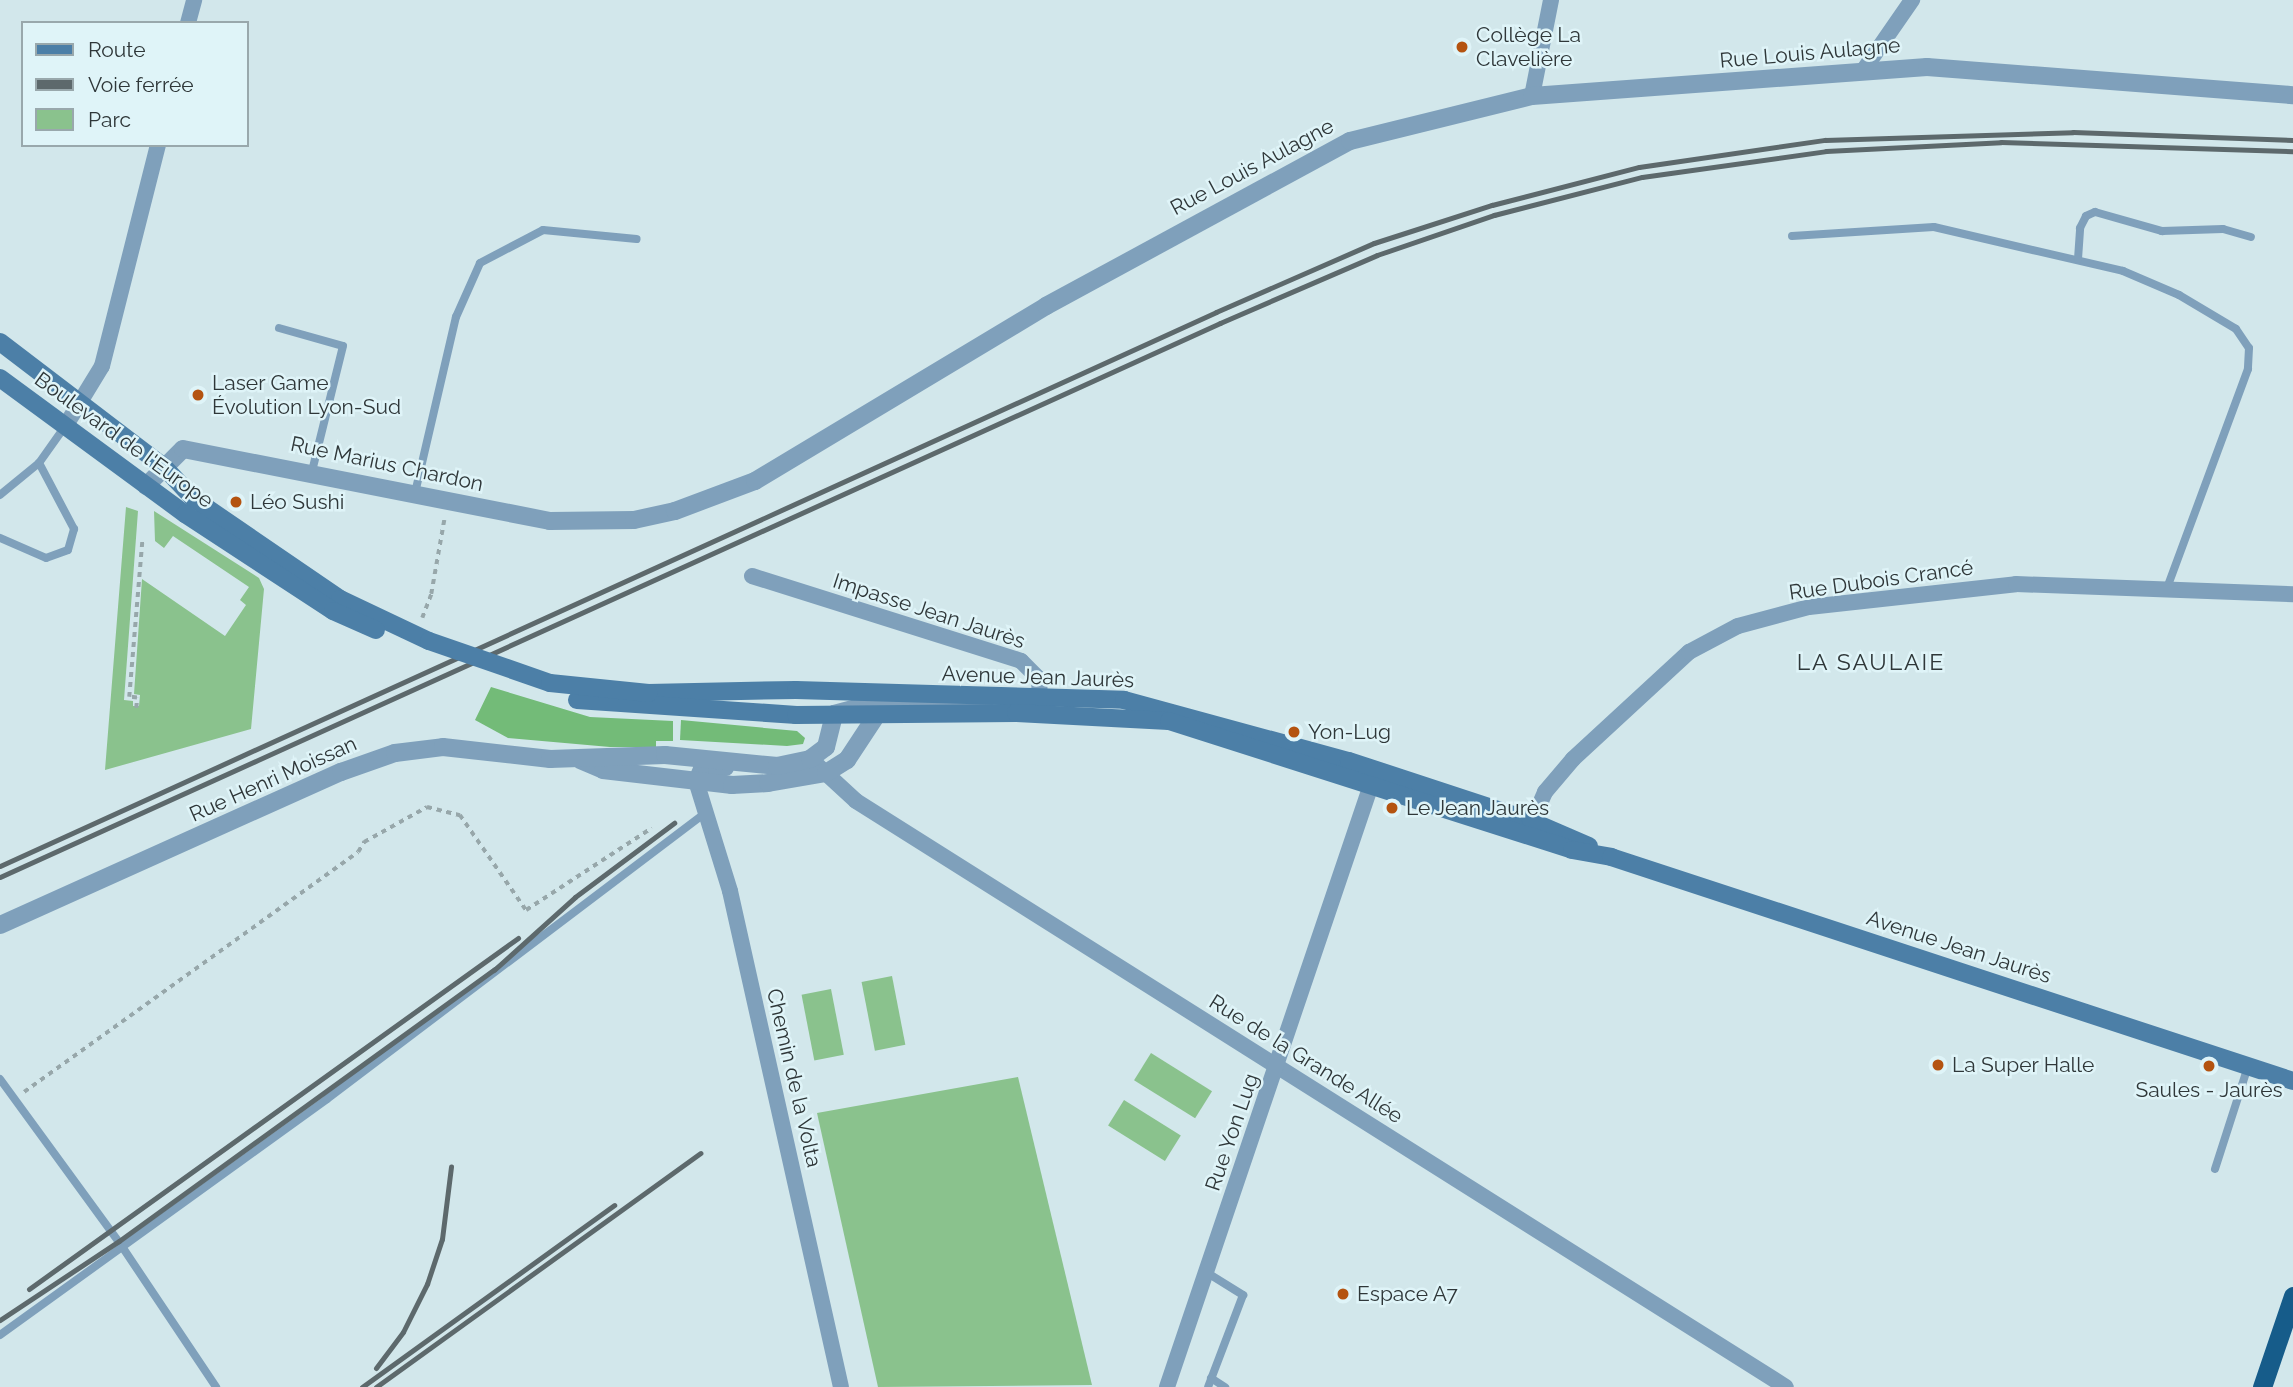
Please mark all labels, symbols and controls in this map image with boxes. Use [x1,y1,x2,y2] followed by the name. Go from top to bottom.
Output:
[21,21,248,147] legend
[1476,22,1581,72] place label: Collège La Clavelière
[1718,33,1902,73] street label: Rue Louis Aulagne
[88,37,146,62] text: Route
[1454,39,1470,55] marker: Collège La Clavelière
[88,72,194,97] text: Voie ferrée
[88,107,131,132] text: Parc
[1166,113,1338,221] street label: Rue Louis Aulagne
[30,367,218,513] street label: Boulevard de l'Europe
[212,370,401,420] place label: Laser Game Évolution Lyon-Sud
[190,387,206,403] marker: Laser Game Évolution Lyon-Sud
[288,431,486,497] street label: Rue Marius Chardon
[250,489,344,515] place label: Léo Sushi
[228,494,244,510] marker: Léo Sushi
[1787,555,1975,605] street label: Rue Dubois Crancé
[829,568,1029,654] street label: Impasse Jean Jaurès
[1798,648,1944,676] district label: LA SAULAIE
[941,661,1135,693] street label: Avenue Jean Jaurès
[1308,719,1391,745] place label: Yon-Lug
[1286,724,1302,740] marker: Yon-Lug
[186,731,360,827] street label: Rue Henri Moissan
[1406,795,1550,821] place label: Le Jean Jaurès
[1384,800,1400,816] marker: Le Jean Jaurès
[1863,905,2055,989] street label: Avenue Jean Jaurès
[761,986,827,1170] street label: Chemin de la Volta
[1204,989,1408,1129] street label: Rue de la Grande Allée
[1952,1052,2095,1078] place label: La Super Halle
[1930,1057,1946,1073] marker: La Super Halle
[2201,1058,2217,1074] marker: Saules - Jaurès
[1200,1070,1264,1194] street label: Rue Yon Lug
[2135,1077,2283,1103] place label: Saules - Jaurès
[1357,1281,1458,1307] place label: Espace A7
[1335,1286,1351,1302] marker: Espace A7

